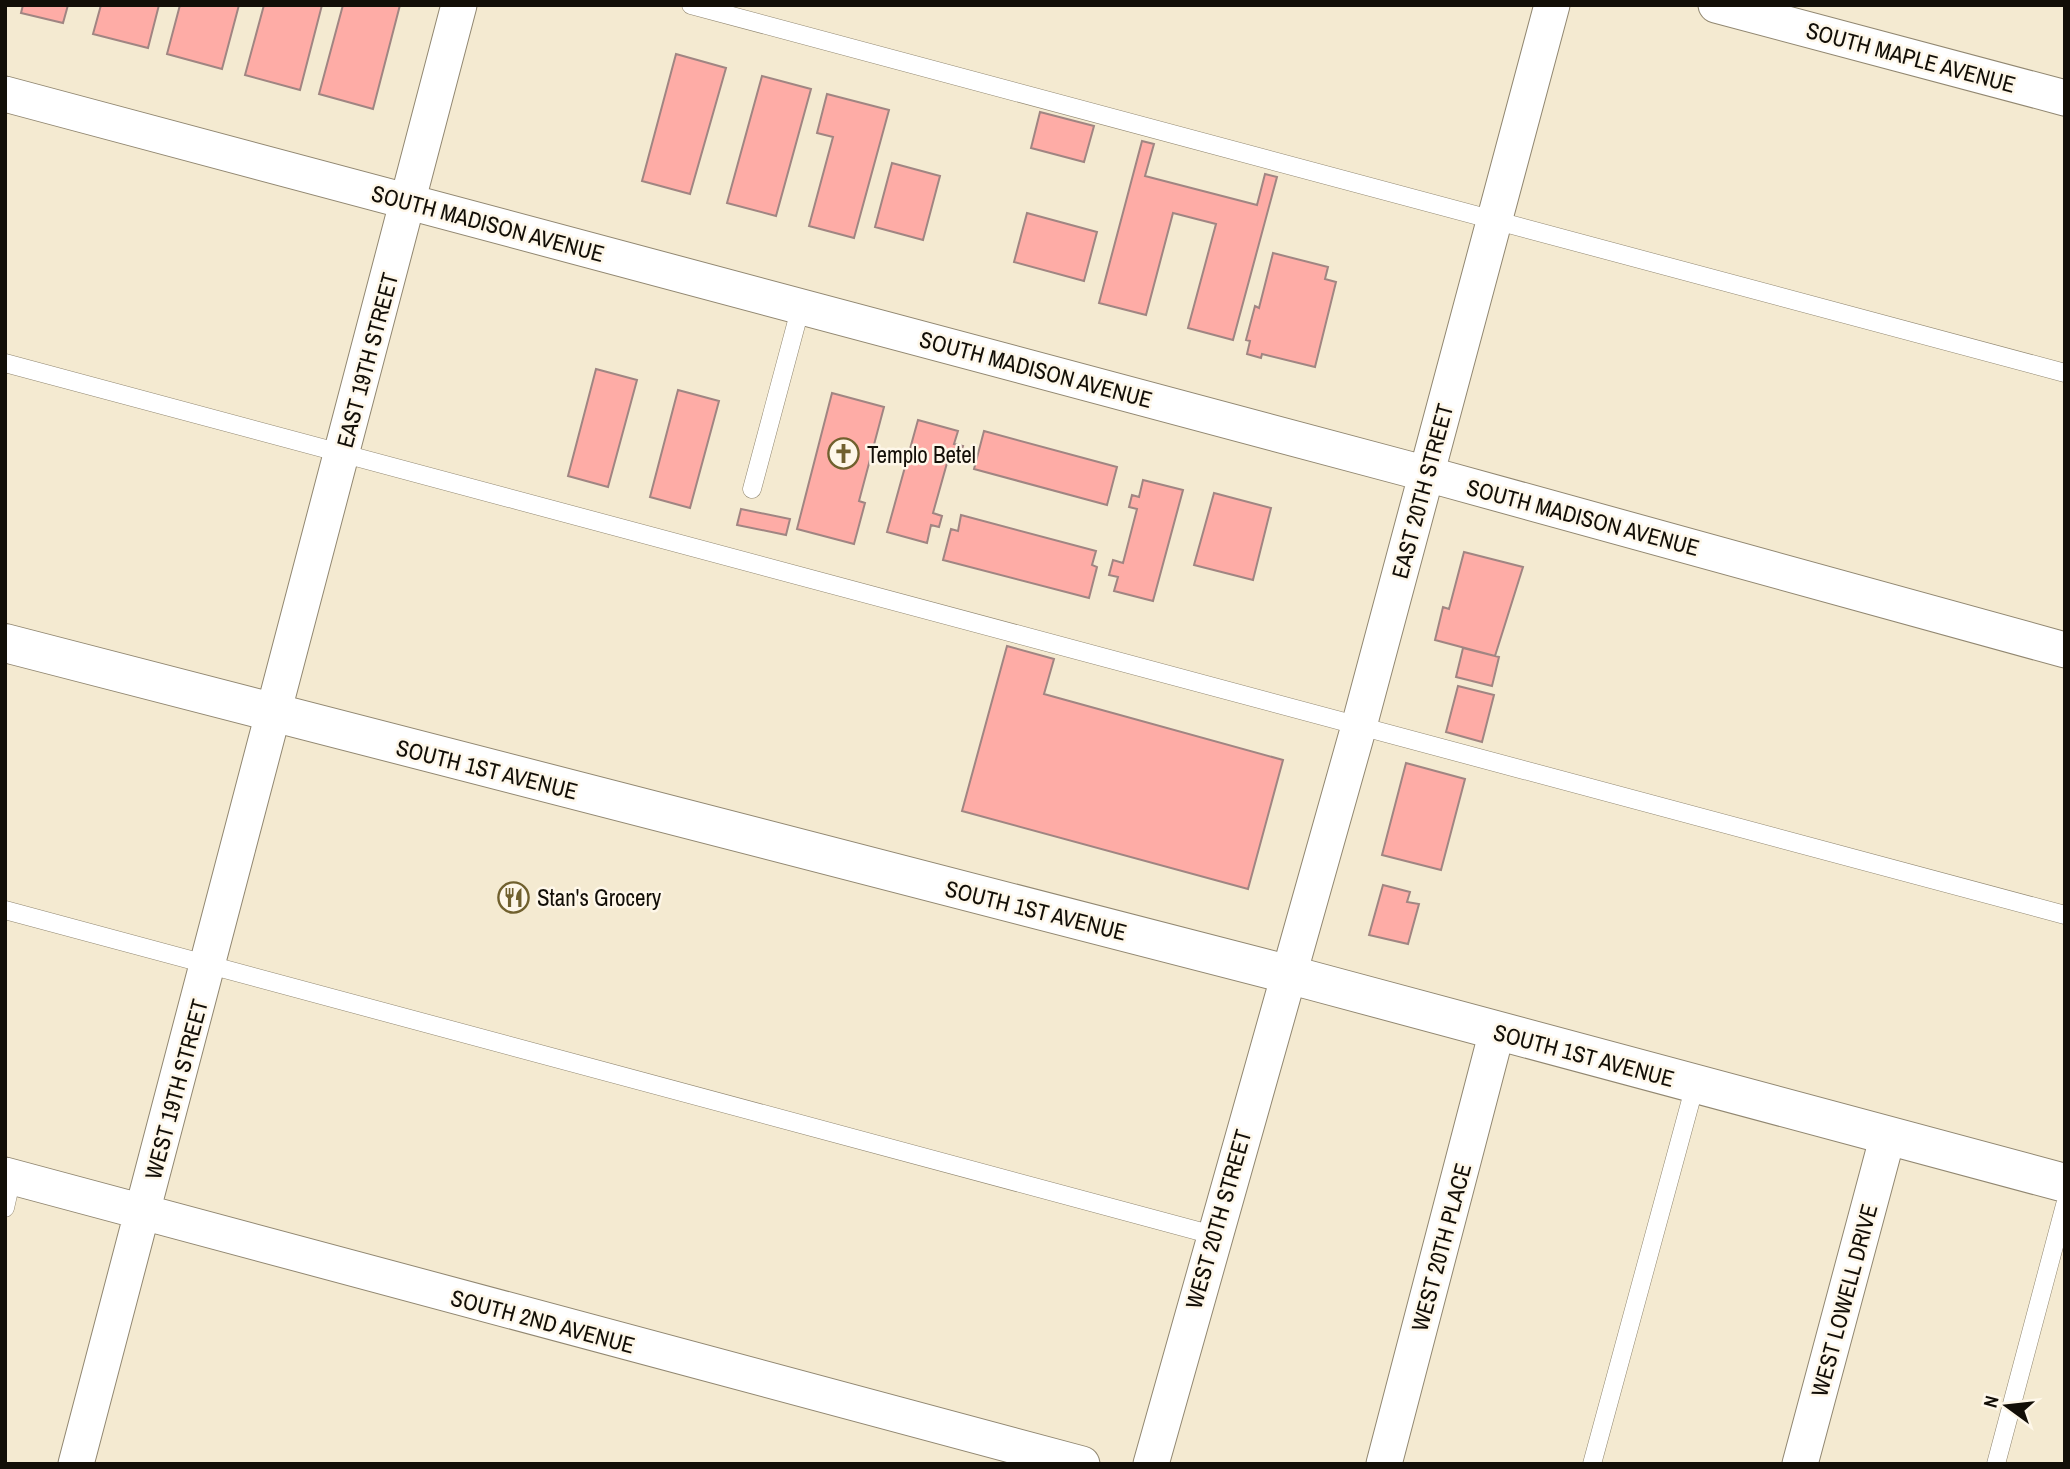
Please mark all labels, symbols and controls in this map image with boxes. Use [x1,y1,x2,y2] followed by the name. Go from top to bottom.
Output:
[1803,14,2019,100] street label: SOUTH MAPLE AVENUE
[368,177,608,269] street label: SOUTH MADISON AVENUE
[329,269,405,451] street label: EAST 19TH STREET
[916,323,1156,415] street label: SOUTH MADISON AVENUE
[1384,400,1460,582] street label: EAST 20TH STREET
[827,437,861,471] church icon: Templo Betel
[867,439,976,470] place label: Templo Betel
[1463,471,1703,563] street label: SOUTH MADISON AVENUE
[393,731,581,807] street label: SOUTH 1ST AVENUE
[942,872,1130,948] street label: SOUTH 1ST AVENUE
[497,880,531,914] restaurant icon: Stan's Grocery
[537,882,662,913] place label: Stan's Grocery
[137,995,215,1182] street label: WEST 19TH STREET
[1490,1016,1678,1094] street label: SOUTH 1ST AVENUE
[1178,1125,1259,1312] street label: WEST 20TH STREET
[1404,1160,1478,1334] street label: WEST 20TH PLACE
[1803,1200,1885,1400] street label: WEST LOWELL DRIVE
[448,1282,638,1360] street label: SOUTH 2ND AVENUE
[1972,1371,2042,1441] north arrow
[1977,1393,2005,1410] text: N

